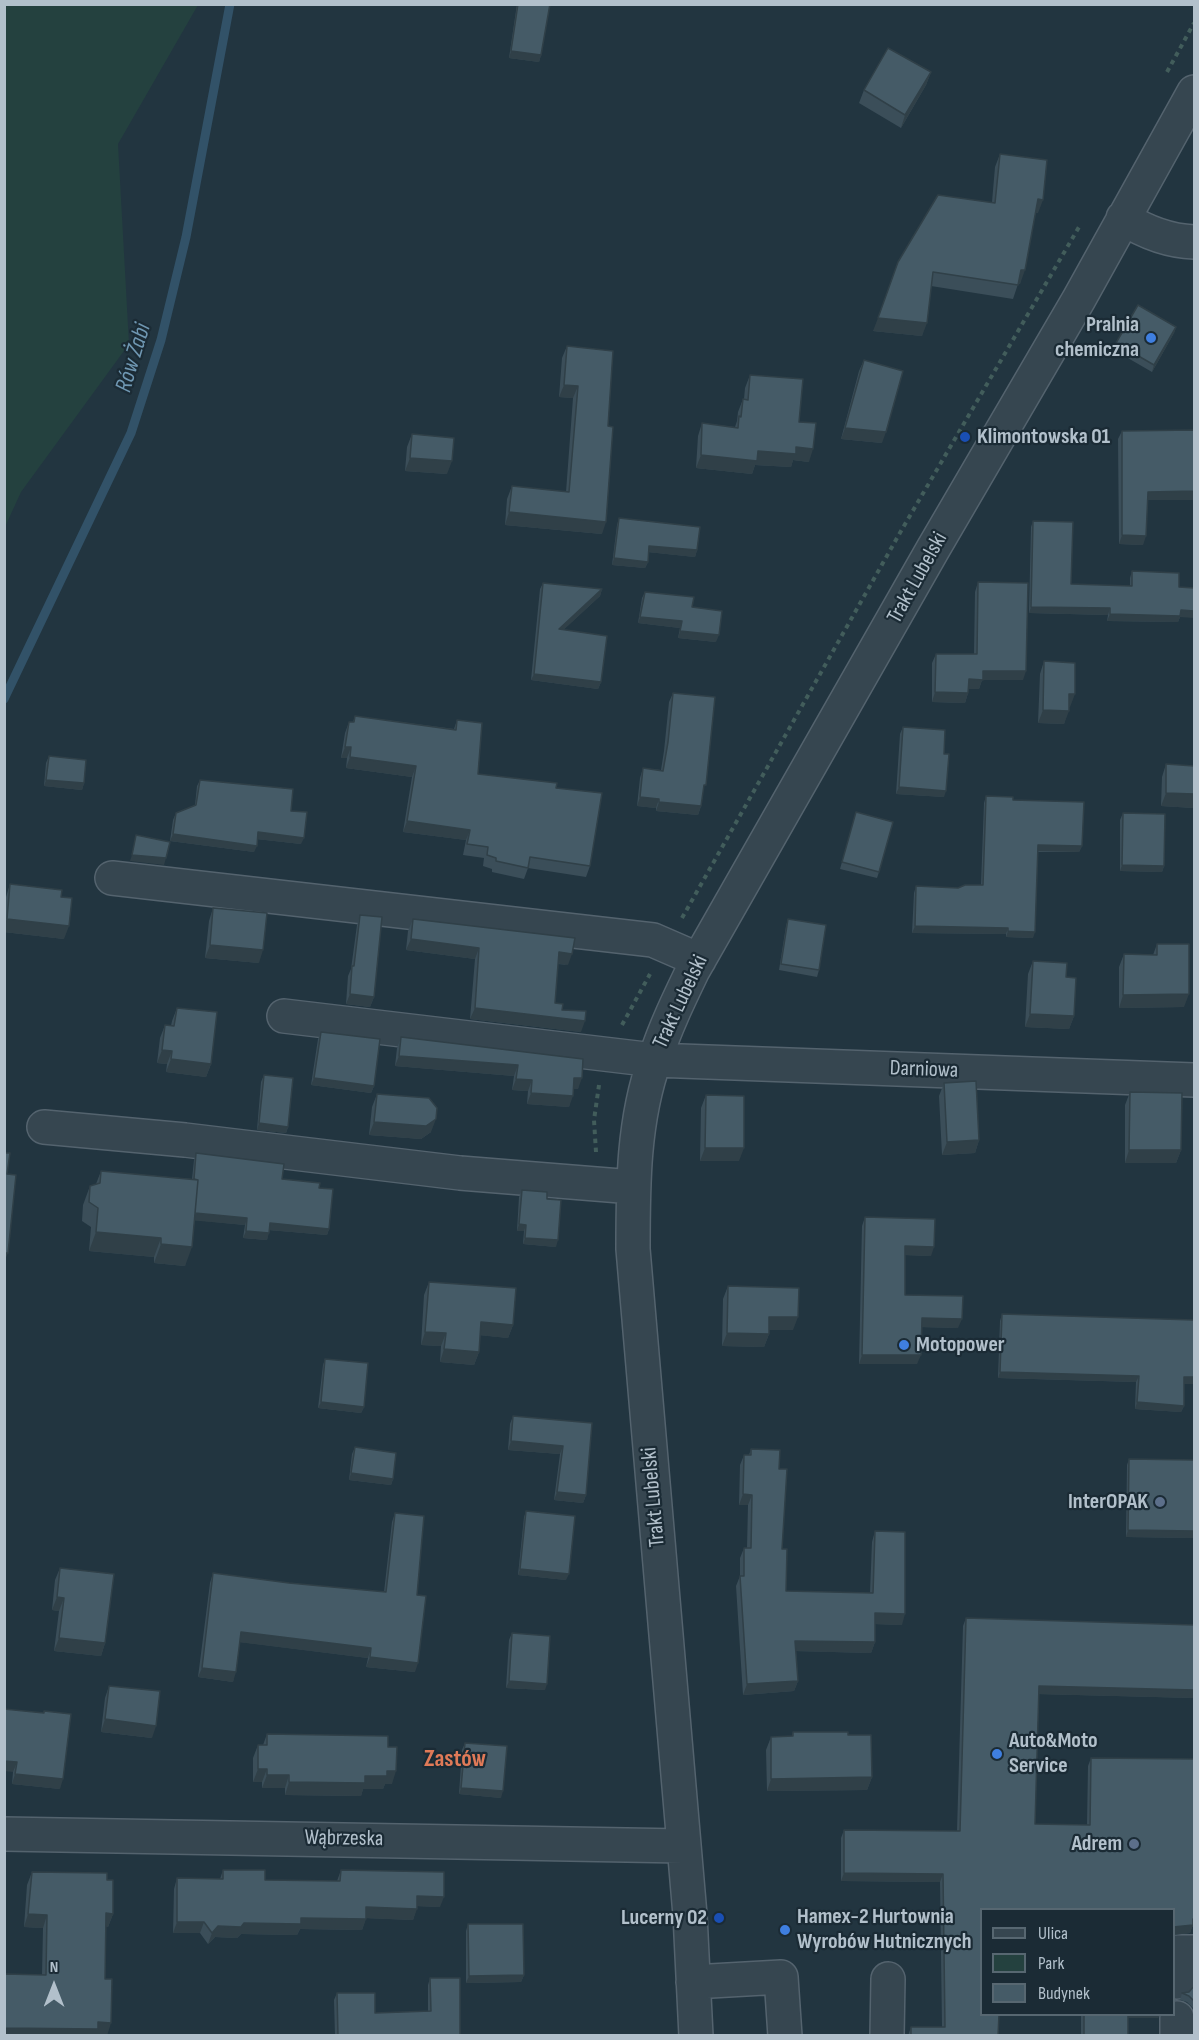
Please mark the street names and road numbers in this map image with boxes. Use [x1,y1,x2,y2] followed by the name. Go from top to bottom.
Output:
[882,528,954,628] street label: Trakt Lubelski
[648,951,714,1053] street label: Trakt Lubelski
[889,1056,959,1084] street label: Darniowa
[636,1446,672,1548] street label: Trakt Lubelski
[304,1825,384,1853] street label: Wąbrzeska

